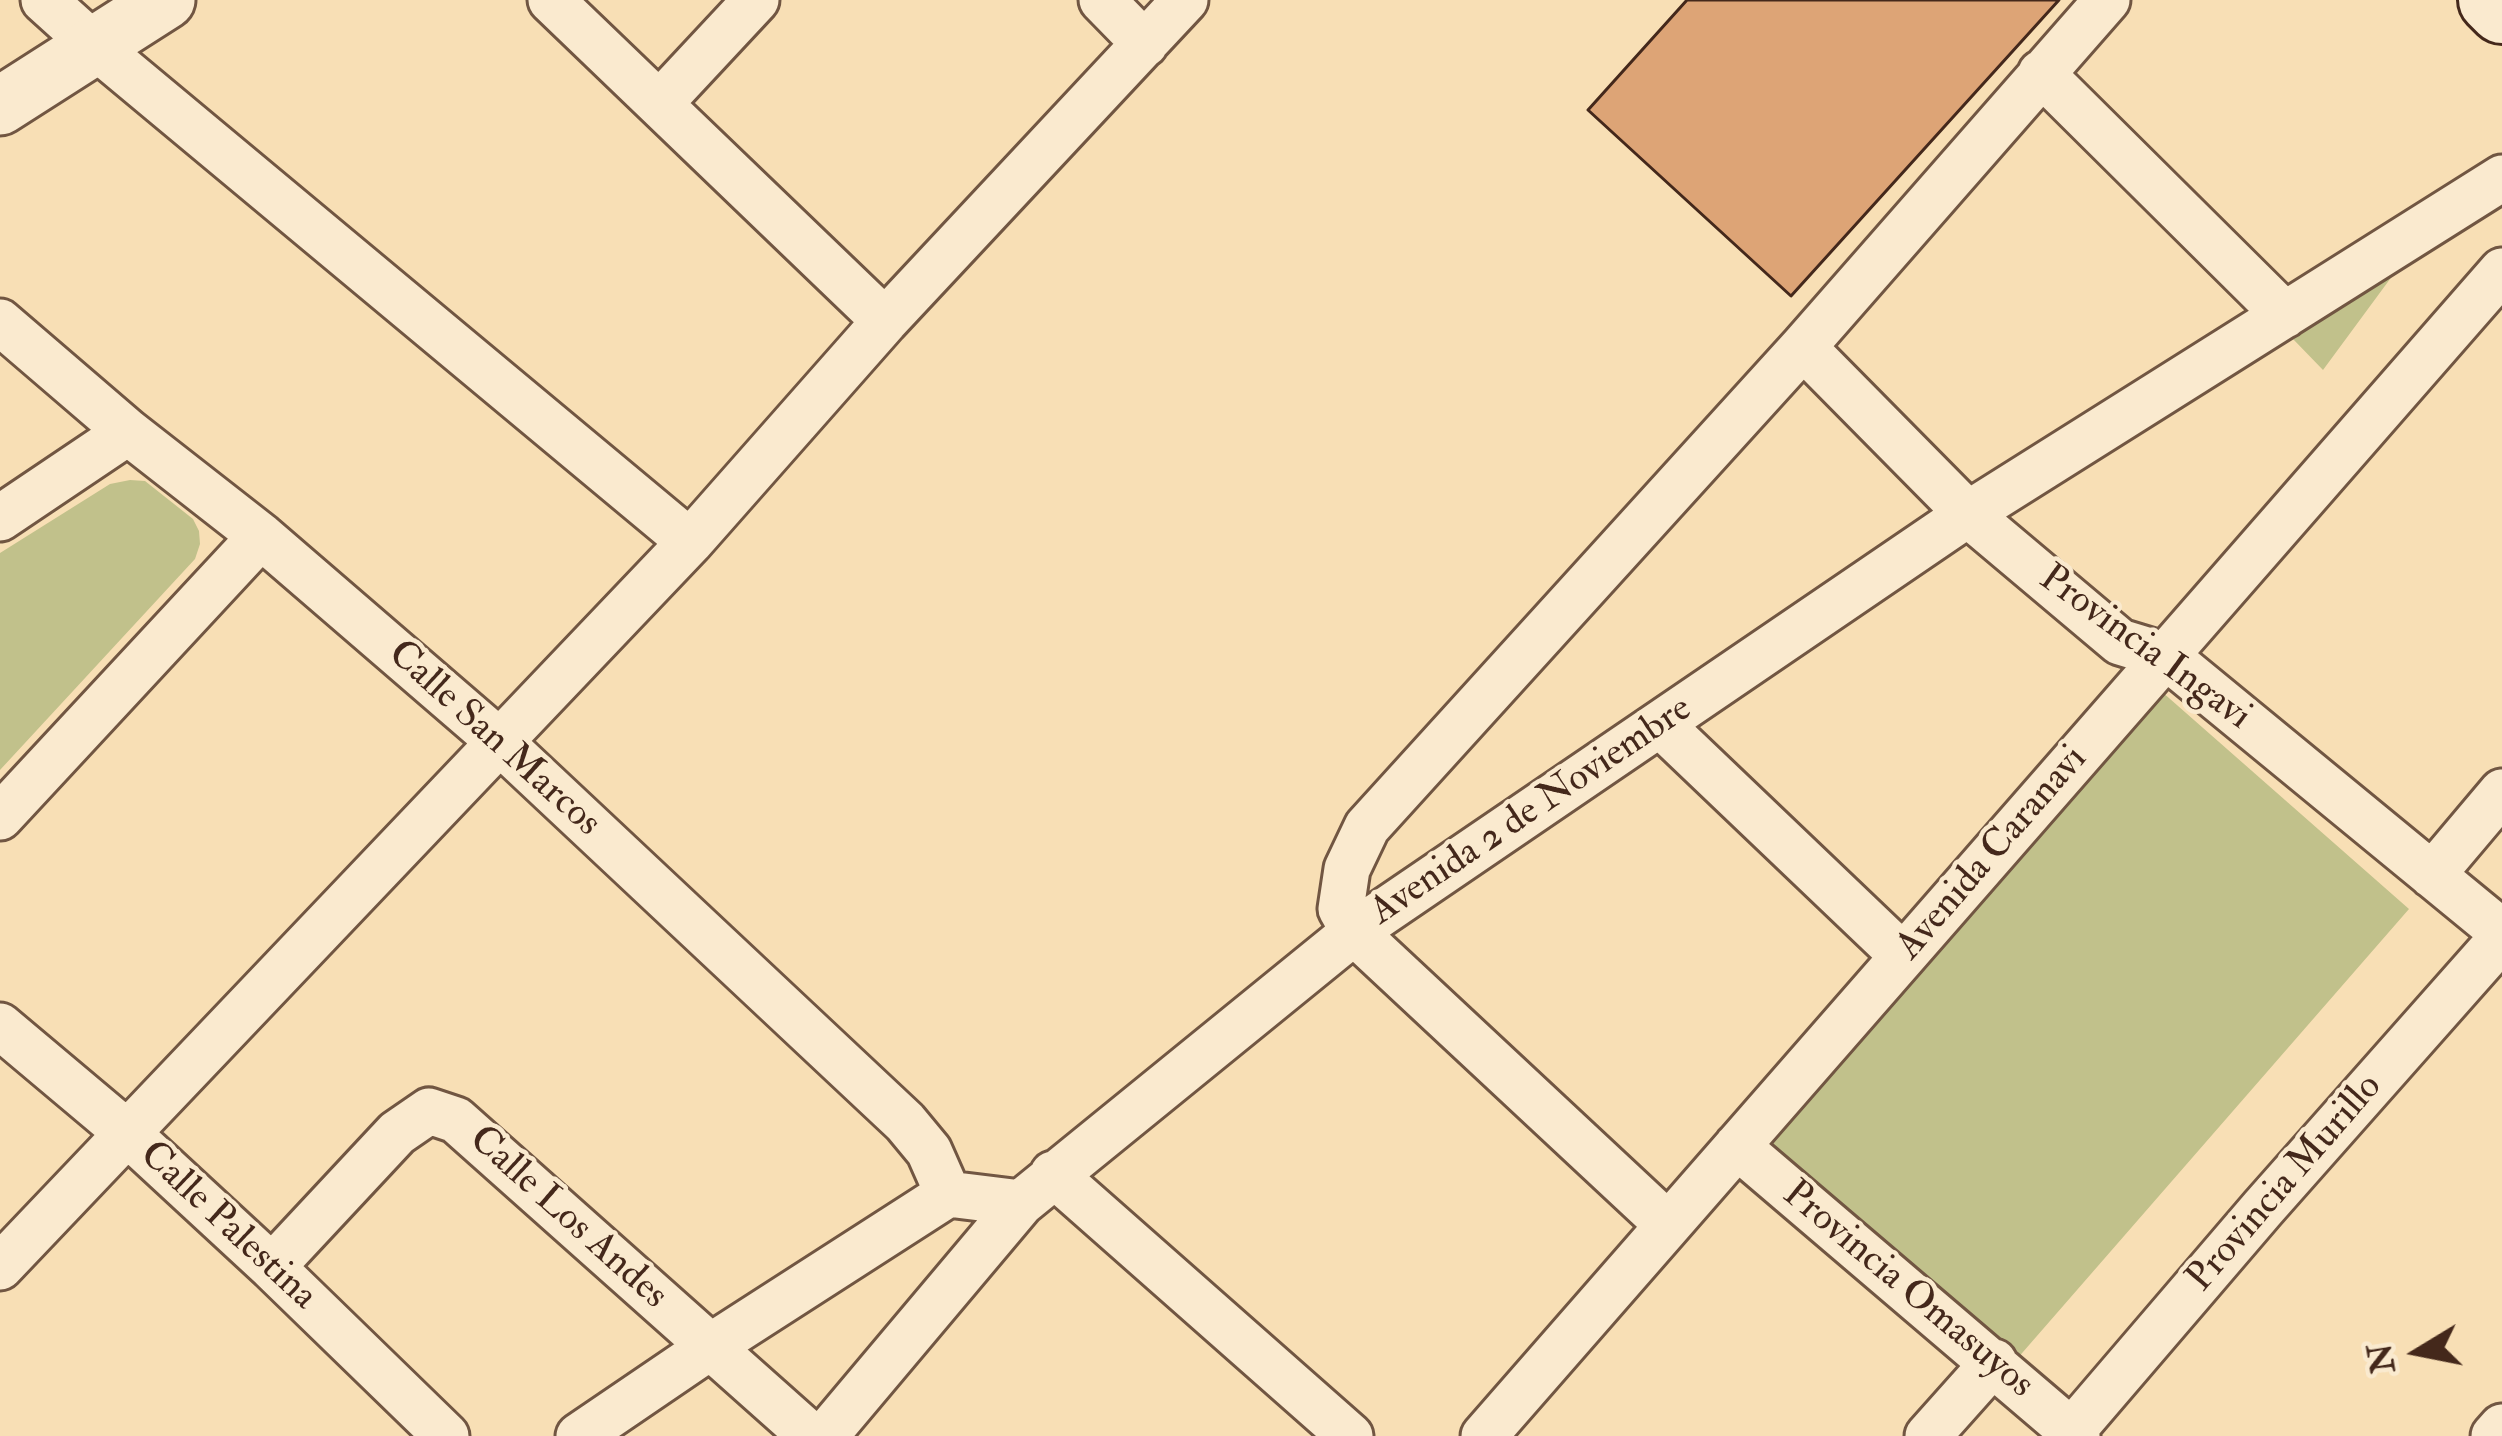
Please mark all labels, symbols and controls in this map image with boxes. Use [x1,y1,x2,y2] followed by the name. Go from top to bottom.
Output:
[2029,556,2259,742] street label: Provincia Ingavi
[377,632,609,848] street label: Calle San Marcos
[1362,687,1702,937] street label: Avenida 2 de Noviembre
[1887,737,2099,971] street label: Avenida Caranavi
[2179,1065,2393,1303] street label: Provincia Murillo
[458,1118,676,1320] street label: Calle Los Andes
[129,1133,325,1321] street label: Calle Palestina
[1772,1172,2042,1410] street label: Provincia Omasuyos
[2358,1292,2478,1412] north arrow
[2359,1340,2405,1376] text: N

